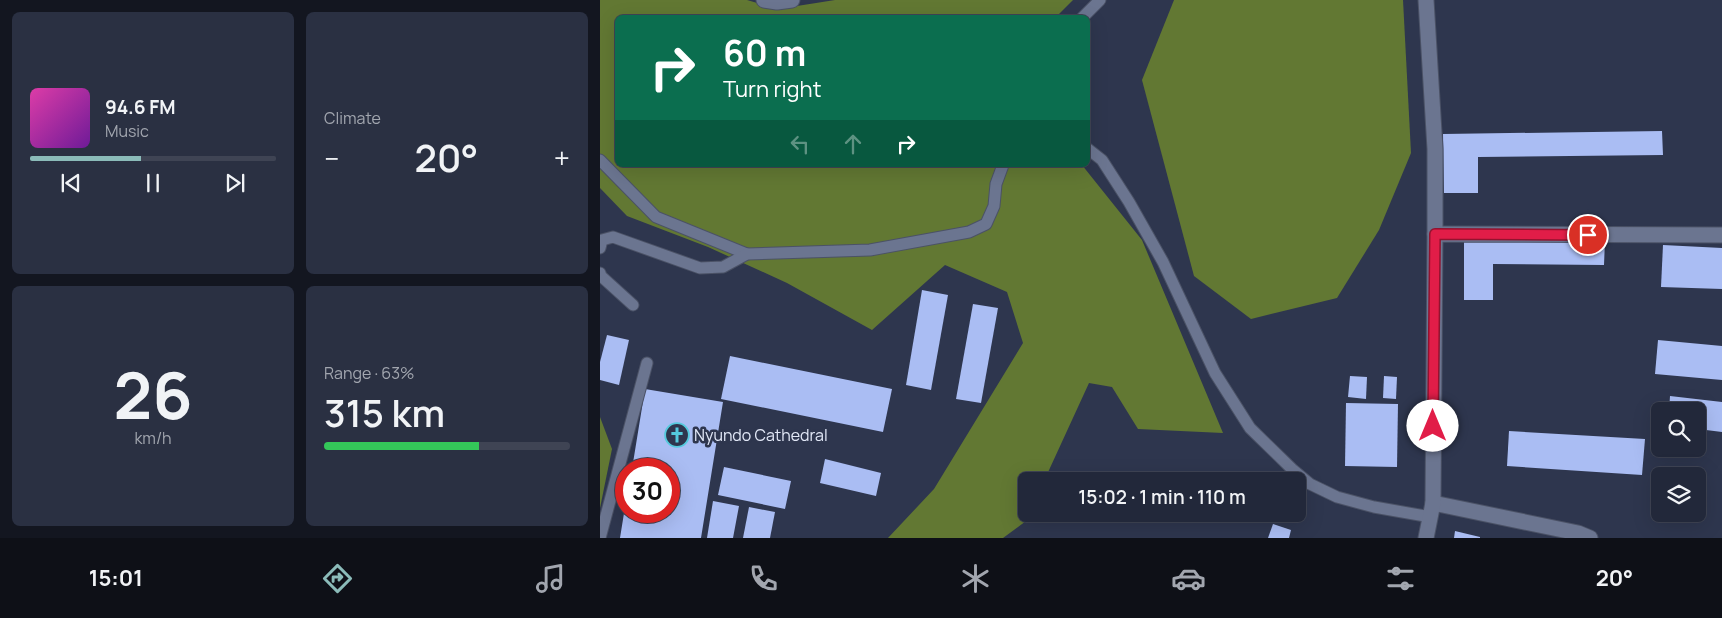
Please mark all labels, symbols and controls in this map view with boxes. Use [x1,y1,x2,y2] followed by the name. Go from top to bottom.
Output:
[723,29,806,77] text: 60 m
[640,35,705,100] icon: right
[723,74,821,104] text: Turn right
[105,94,176,120] text: 94.6 FM
[324,107,381,129] text: Climate
[105,120,149,142] text: Music
[786,130,814,158] icon: left
[839,130,867,158] icon: ahead
[892,130,920,158] icon: right
[415,131,478,183] text: 20°
[324,139,339,177] text: −
[554,139,570,177] text: +
[57,169,85,197] icon: previous
[139,169,167,197] icon: pause
[221,169,249,197] icon: next
[1567,214,1609,256] pin
[1574,221,1602,249] icon: arrive
[113,350,193,439] text: 26
[324,362,415,384] text: Range · 63%
[324,386,445,438] text: 315 km
[1406,399,1458,451] position arrow
[1651,402,1706,522] map controls
[1651,402,1706,457] button: search
[664,422,690,448] church icon: Nyundo Cathedral
[694,424,828,446] place label: Nyundo Cathedral
[134,427,172,449] text: km/h
[615,458,680,523] speed limit sign: 30
[1651,467,1706,522] button: layers
[1078,484,1246,510] text: 15:02 · 1 min · 110 m
[320,561,355,596] icon: directions
[533,561,568,596] icon: music
[746,561,781,596] icon: phone
[958,561,993,596] icon: climate
[1171,561,1206,596] icon: car
[1383,561,1418,596] icon: filters
[89,563,143,593] text: 15:01
[1596,563,1633,593] text: 20°

